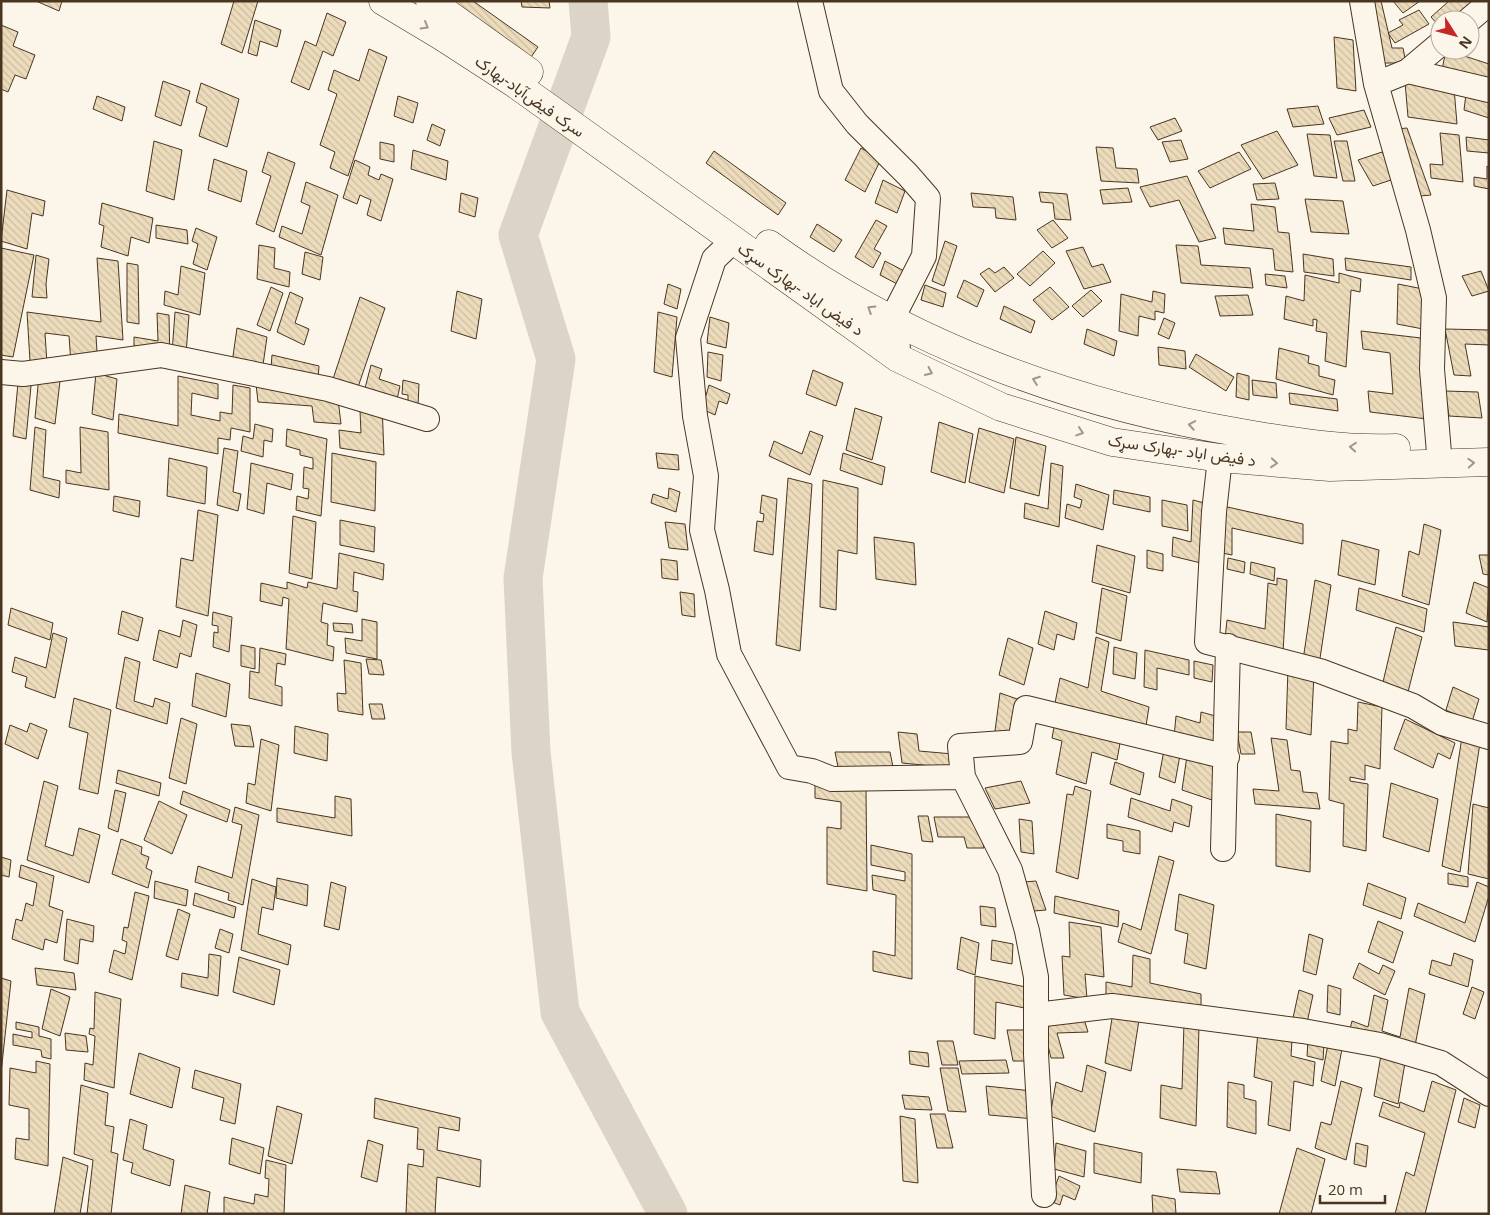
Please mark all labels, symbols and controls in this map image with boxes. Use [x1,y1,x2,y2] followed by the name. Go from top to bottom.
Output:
[1430,10,1480,60] north arrow
[420,20,429,30] one-way arrow
[1455,33,1477,53] text: N
[471,50,589,142] street label: سرک فیض‌آباد-بهارک
[733,237,868,342] street label: د فیض اباد -بهارک سړک
[867,306,876,316] one-way arrow
[924,366,933,377] one-way arrow
[1032,376,1041,386] one-way arrow
[1187,420,1196,430] one-way arrow
[1075,426,1083,436] one-way arrow
[1106,429,1257,472] street label: د فیض اباد -بهارک سړک
[1348,442,1356,453] one-way arrow
[1270,457,1278,468] one-way arrow
[1468,457,1476,468] one-way arrow
[1320,1172,1385,1204] scale bar
[1328,1179,1363,1199] text: 20 m

